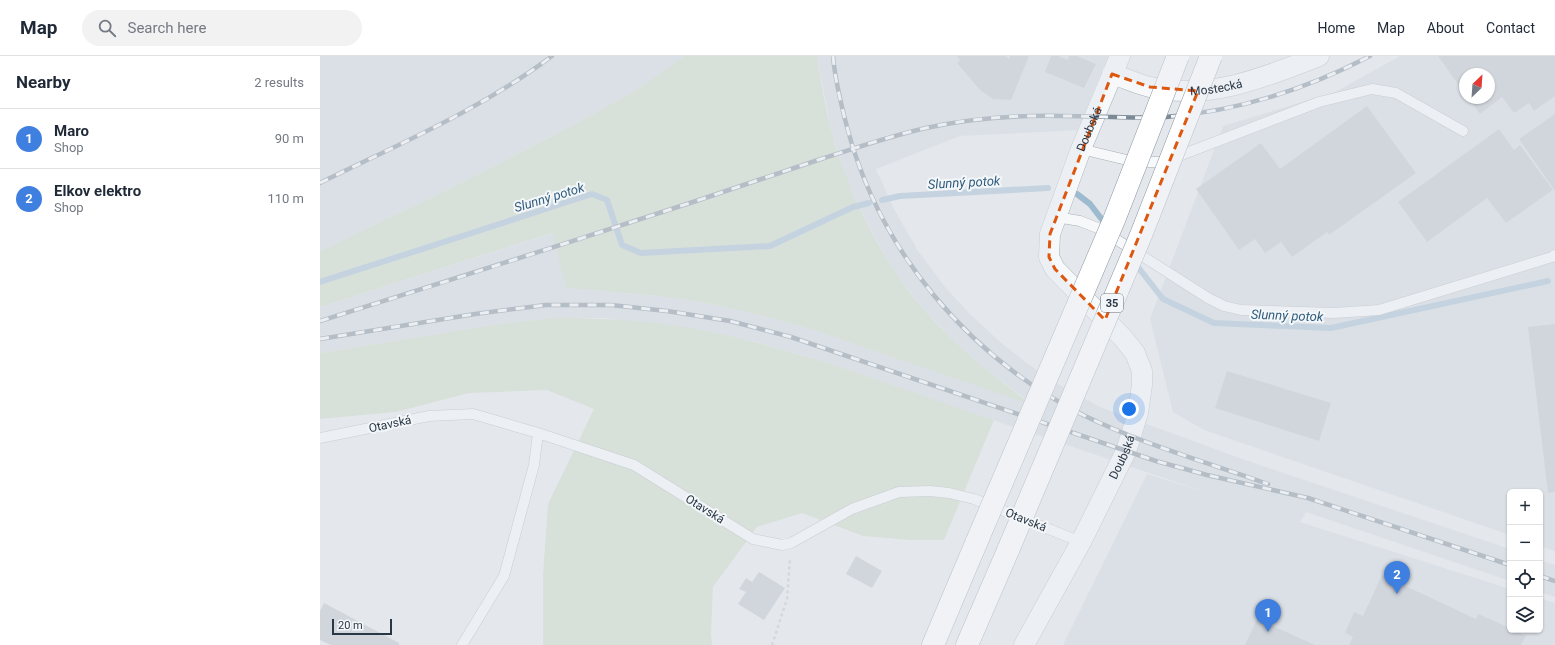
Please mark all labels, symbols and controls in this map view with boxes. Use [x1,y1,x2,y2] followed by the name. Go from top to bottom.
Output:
[82,10,362,46] search box
[20,16,58,39] text: Map
[96,17,118,39] icon: search
[128,19,206,37] text: Search here
[1317,20,1355,36] text: Home
[1377,20,1405,36] text: Map
[1427,20,1464,36] text: About
[1486,20,1535,36] text: Contact
[1459,68,1495,104] north arrow
[16,72,71,92] text: Nearby
[254,75,304,90] text: 2 results
[1190,76,1244,98] street label: Mostecká
[1074,105,1105,154] street label: Doubská
[54,122,89,140] text: Maro
[25,131,33,146] text: 1
[275,131,304,146] text: 90 m
[54,140,84,155] text: Shop
[927,173,1001,192] water label: Slunný potok
[512,180,587,215] water label: Slunný potok
[54,182,141,200] text: Elkov elektro
[25,191,33,206] text: 2
[267,191,304,206] text: 110 m
[54,200,84,215] text: Shop
[1101,294,1123,312] road number: 35
[1251,307,1324,324] water label: Slunný potok
[1119,399,1139,419] your location
[367,413,413,435] street label: Otavská
[1106,433,1138,482] street label: Doubská
[1507,489,1543,633] map controls
[1507,489,1543,525] button: +
[683,492,727,526] street label: Otavská
[1003,505,1049,535] street label: Otavská
[1507,525,1543,561] button: −
[1384,561,1410,594] pin: 2
[1507,561,1543,597] button: locate
[1507,597,1543,633] button: layers
[1255,599,1281,632] pin: 1
[332,617,392,636] scale bar
[338,619,363,632] text: 20 m

